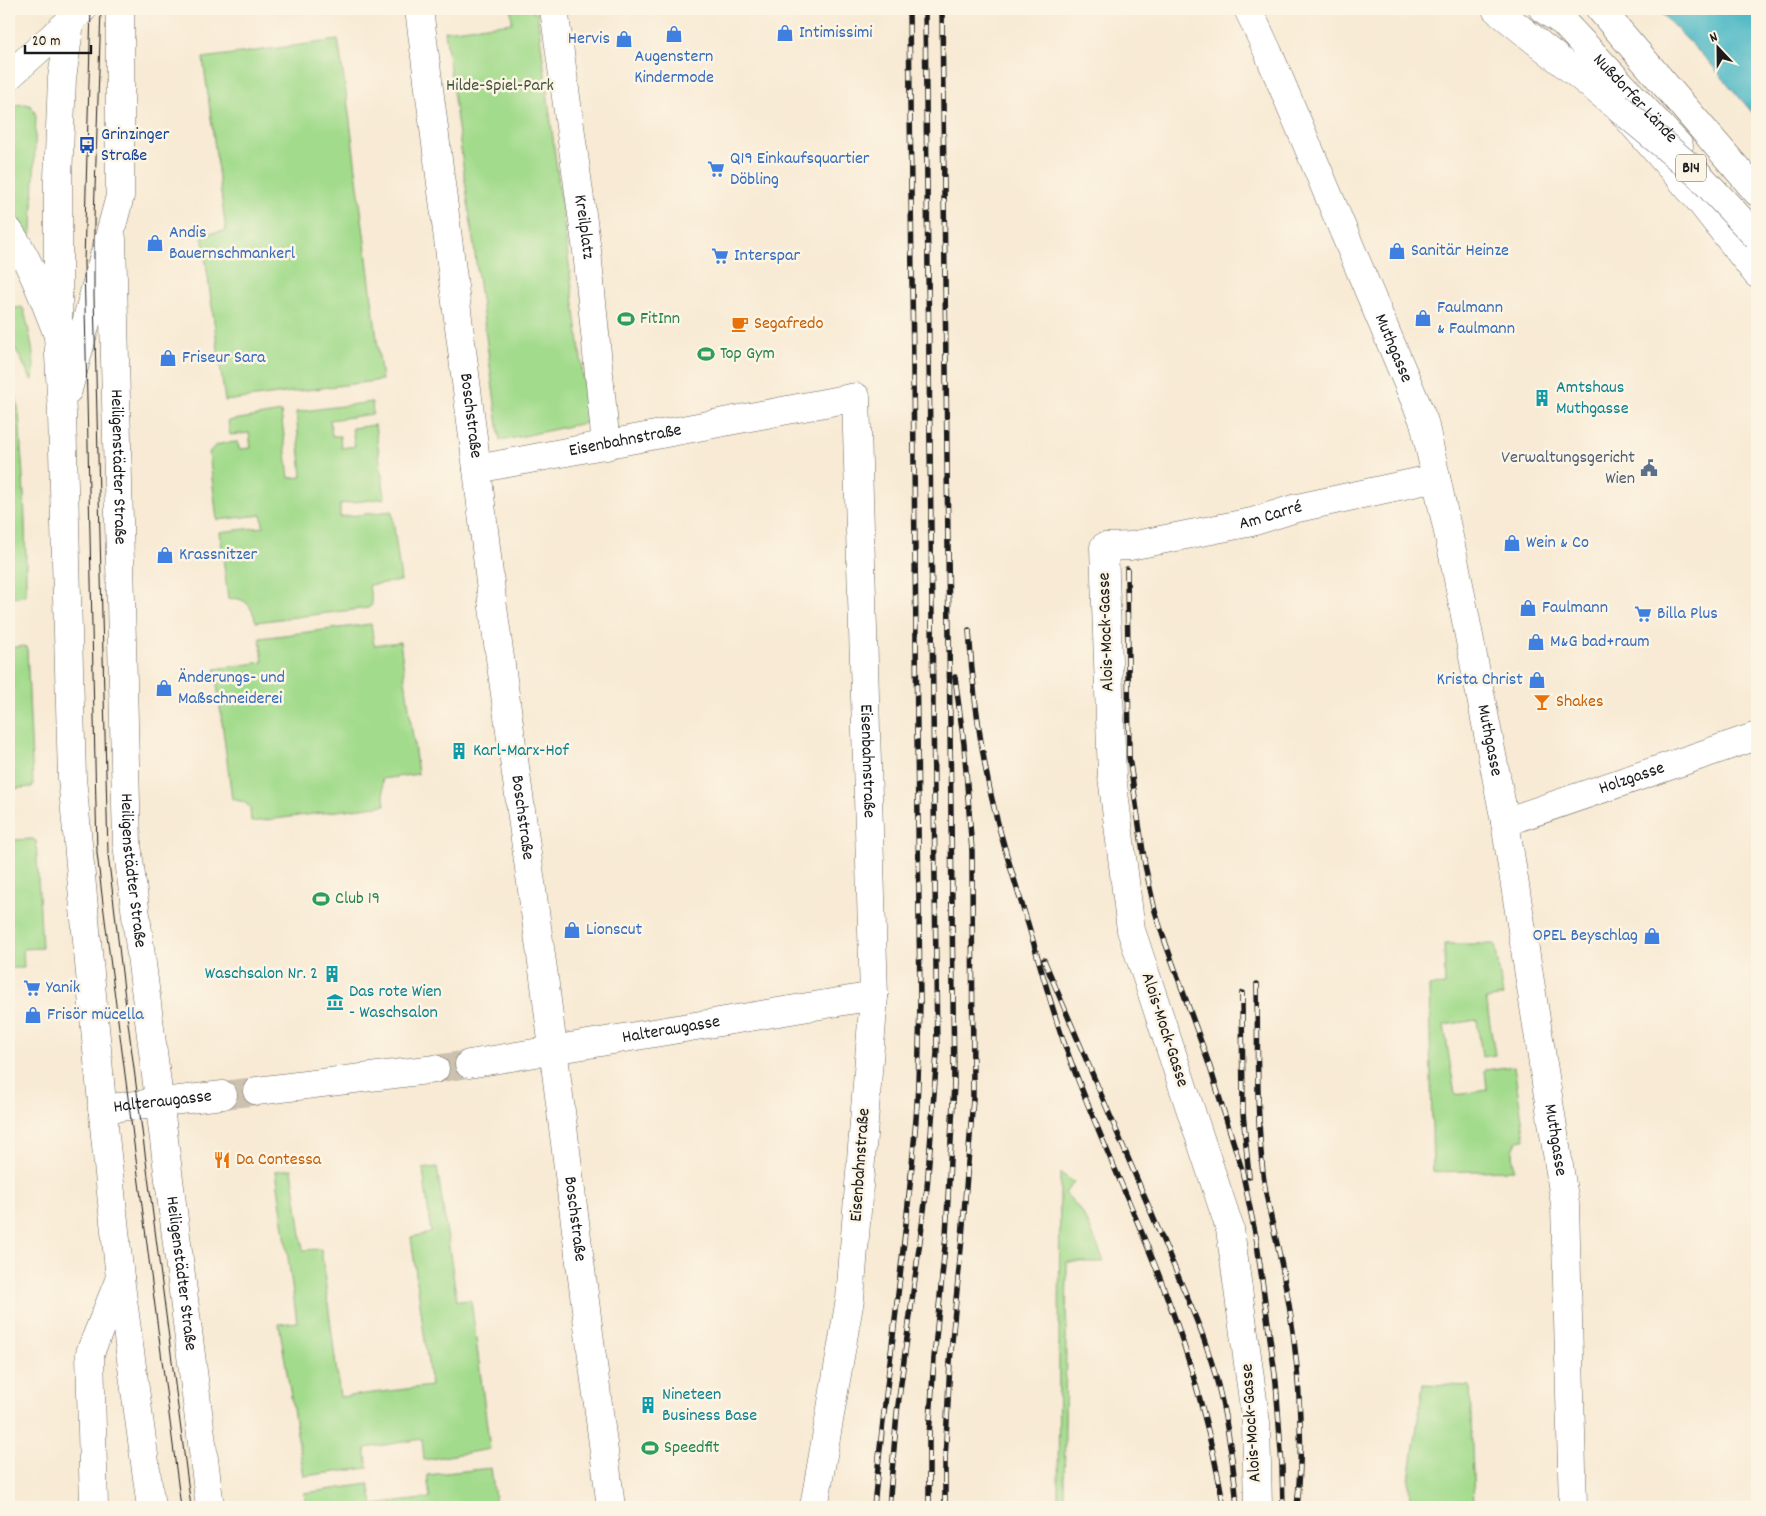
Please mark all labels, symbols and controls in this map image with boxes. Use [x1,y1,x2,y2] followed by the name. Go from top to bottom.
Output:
[799,21,873,46] place label: Intimissimi
[25,22,91,54] scale bar
[1694,22,1744,72] north arrow
[775,23,795,43] shop icon: Intimissimi
[664,24,684,44] shop icon: Augenstern Kindermode
[568,27,610,52] place label: Hervis
[1707,27,1721,48] text: N
[614,29,634,49] shop icon: Hervis
[32,31,60,53] text: 20 m
[634,45,714,91] place label: Augenstern Kindermode
[1587,48,1683,149] street label: Nußdorfer Lände
[446,74,554,99] park label: Hilde-Spiel-Park
[101,123,170,169] place label: Grinzinger Straße
[77,135,97,155] bus stop icon: Grinzinger Straße
[730,147,870,193] place label: Q19 Einkaufsquartier Döbling
[1676,154,1706,182] road number: B14
[706,159,726,179] supermarket icon: Q19 Einkaufsquartier Döbling
[567,193,600,261] street label: Kreilplatz
[169,221,296,267] place label: Andis Bauernschmankerl
[145,233,165,253] shop icon: Andis Bauernschmankerl
[1411,239,1509,264] place label: Sanitär Heinze
[1387,241,1407,261] shop icon: Sanitär Heinze
[734,244,800,269] place label: Interspar
[710,246,730,266] supermarket icon: Interspar
[1437,296,1515,342] place label: Faulmann & Faulmann
[640,307,680,332] place label: FitInn
[1413,308,1433,328] shop icon: Faulmann & Faulmann
[616,309,636,329] sports icon: FitInn
[1367,310,1419,387] street label: Muthgasse
[754,312,824,337] place label: Segafredo
[730,314,750,334] cafe icon: Segafredo
[720,342,775,367] place label: Top Gym
[696,344,716,364] sports icon: Top Gym
[182,346,266,371] place label: Friseur Sara
[158,348,178,368] shop icon: Friseur Sara
[453,372,488,460] street label: Boschstraße
[1556,376,1629,422] place label: Amtshaus Muthgasse
[1532,388,1552,408] building icon: Amtshaus Muthgasse
[103,389,132,545] street label: Heiligenstädter Straße
[567,418,684,464] street label: Eisenbahnstraße
[1501,446,1635,492] place label: Verwaltungsgericht Wien
[1639,458,1659,478] public building icon: Verwaltungsgericht Wien
[1237,495,1305,537] street label: Am Carré
[1526,531,1589,556] place label: Wein & Co
[1502,533,1522,553] shop icon: Wein & Co
[179,543,258,568] place label: Krassnitzer
[155,545,175,565] shop icon: Krassnitzer
[1092,572,1122,692] street label: Alois-Mock-Gasse
[1542,596,1608,621] place label: Faulmann
[1518,598,1538,618] shop icon: Faulmann
[1657,602,1718,627] place label: Billa Plus
[1633,604,1653,624] supermarket icon: Billa Plus
[1550,630,1650,655] place label: M&G bad+raum
[1526,632,1546,652] shop icon: M&G bad+raum
[178,666,285,712] place label: Änderungs- und Maßschneiderei
[1437,668,1523,693] place label: Krista Christ
[1527,670,1547,690] shop icon: Krista Christ
[154,678,174,698] shop icon: Änderungs- und Maßschneiderei
[1556,690,1604,715] place label: Shakes
[1532,692,1552,712] bar icon: Shakes
[1470,702,1508,779] street label: Muthgasse
[853,704,881,818] street label: Eisenbahnstraße
[473,739,570,764] place label: Karl-Marx-Hof
[449,741,469,761] building icon: Karl-Marx-Hof
[1596,756,1668,801] street label: Holzgasse
[504,773,540,862] street label: Boschstraße
[113,793,152,949] street label: Heiligenstädter Straße
[335,887,380,912] place label: Club 19
[311,889,331,909] sports icon: Club 19
[586,918,643,943] place label: Lionscut
[562,920,582,940] shop icon: Lionscut
[1532,924,1638,949] place label: OPEL Beyschlag
[1642,926,1662,946] shop icon: OPEL Beyschlag
[205,962,318,987] place label: Waschsalon Nr. 2
[322,964,342,984] building icon: Waschsalon Nr. 2
[1134,970,1194,1091] street label: Alois-Mock-Gasse
[46,976,80,1001] place label: Yanik
[22,978,42,998] supermarket icon: Yanik
[349,980,442,1026] place label: Das rote Wien - Waschsalon
[325,992,345,1012] museum icon: Das rote Wien - Waschsalon
[47,1003,144,1028] place label: Frisör mücella
[23,1005,43,1025] shop icon: Frisör mücella
[620,1010,722,1051] street label: Halteraugasse
[112,1084,213,1120] street label: Halteraugasse
[1537,1102,1573,1178] street label: Muthgasse
[845,1107,877,1223] street label: Eisenbahnstraße
[236,1148,322,1173] place label: Da Contessa
[212,1150,232,1170] restaurant icon: Da Contessa
[557,1175,592,1263] street label: Boschstraße
[159,1195,203,1352] street label: Heiligenstädter Straße
[1235,1363,1269,1483] street label: Alois-Mock-Gasse
[662,1383,757,1429] place label: Nineteen Business Base
[638,1395,658,1415] building icon: Nineteen Business Base
[664,1436,720,1461] place label: Speedfit
[640,1438,660,1458] sports icon: Speedfit

